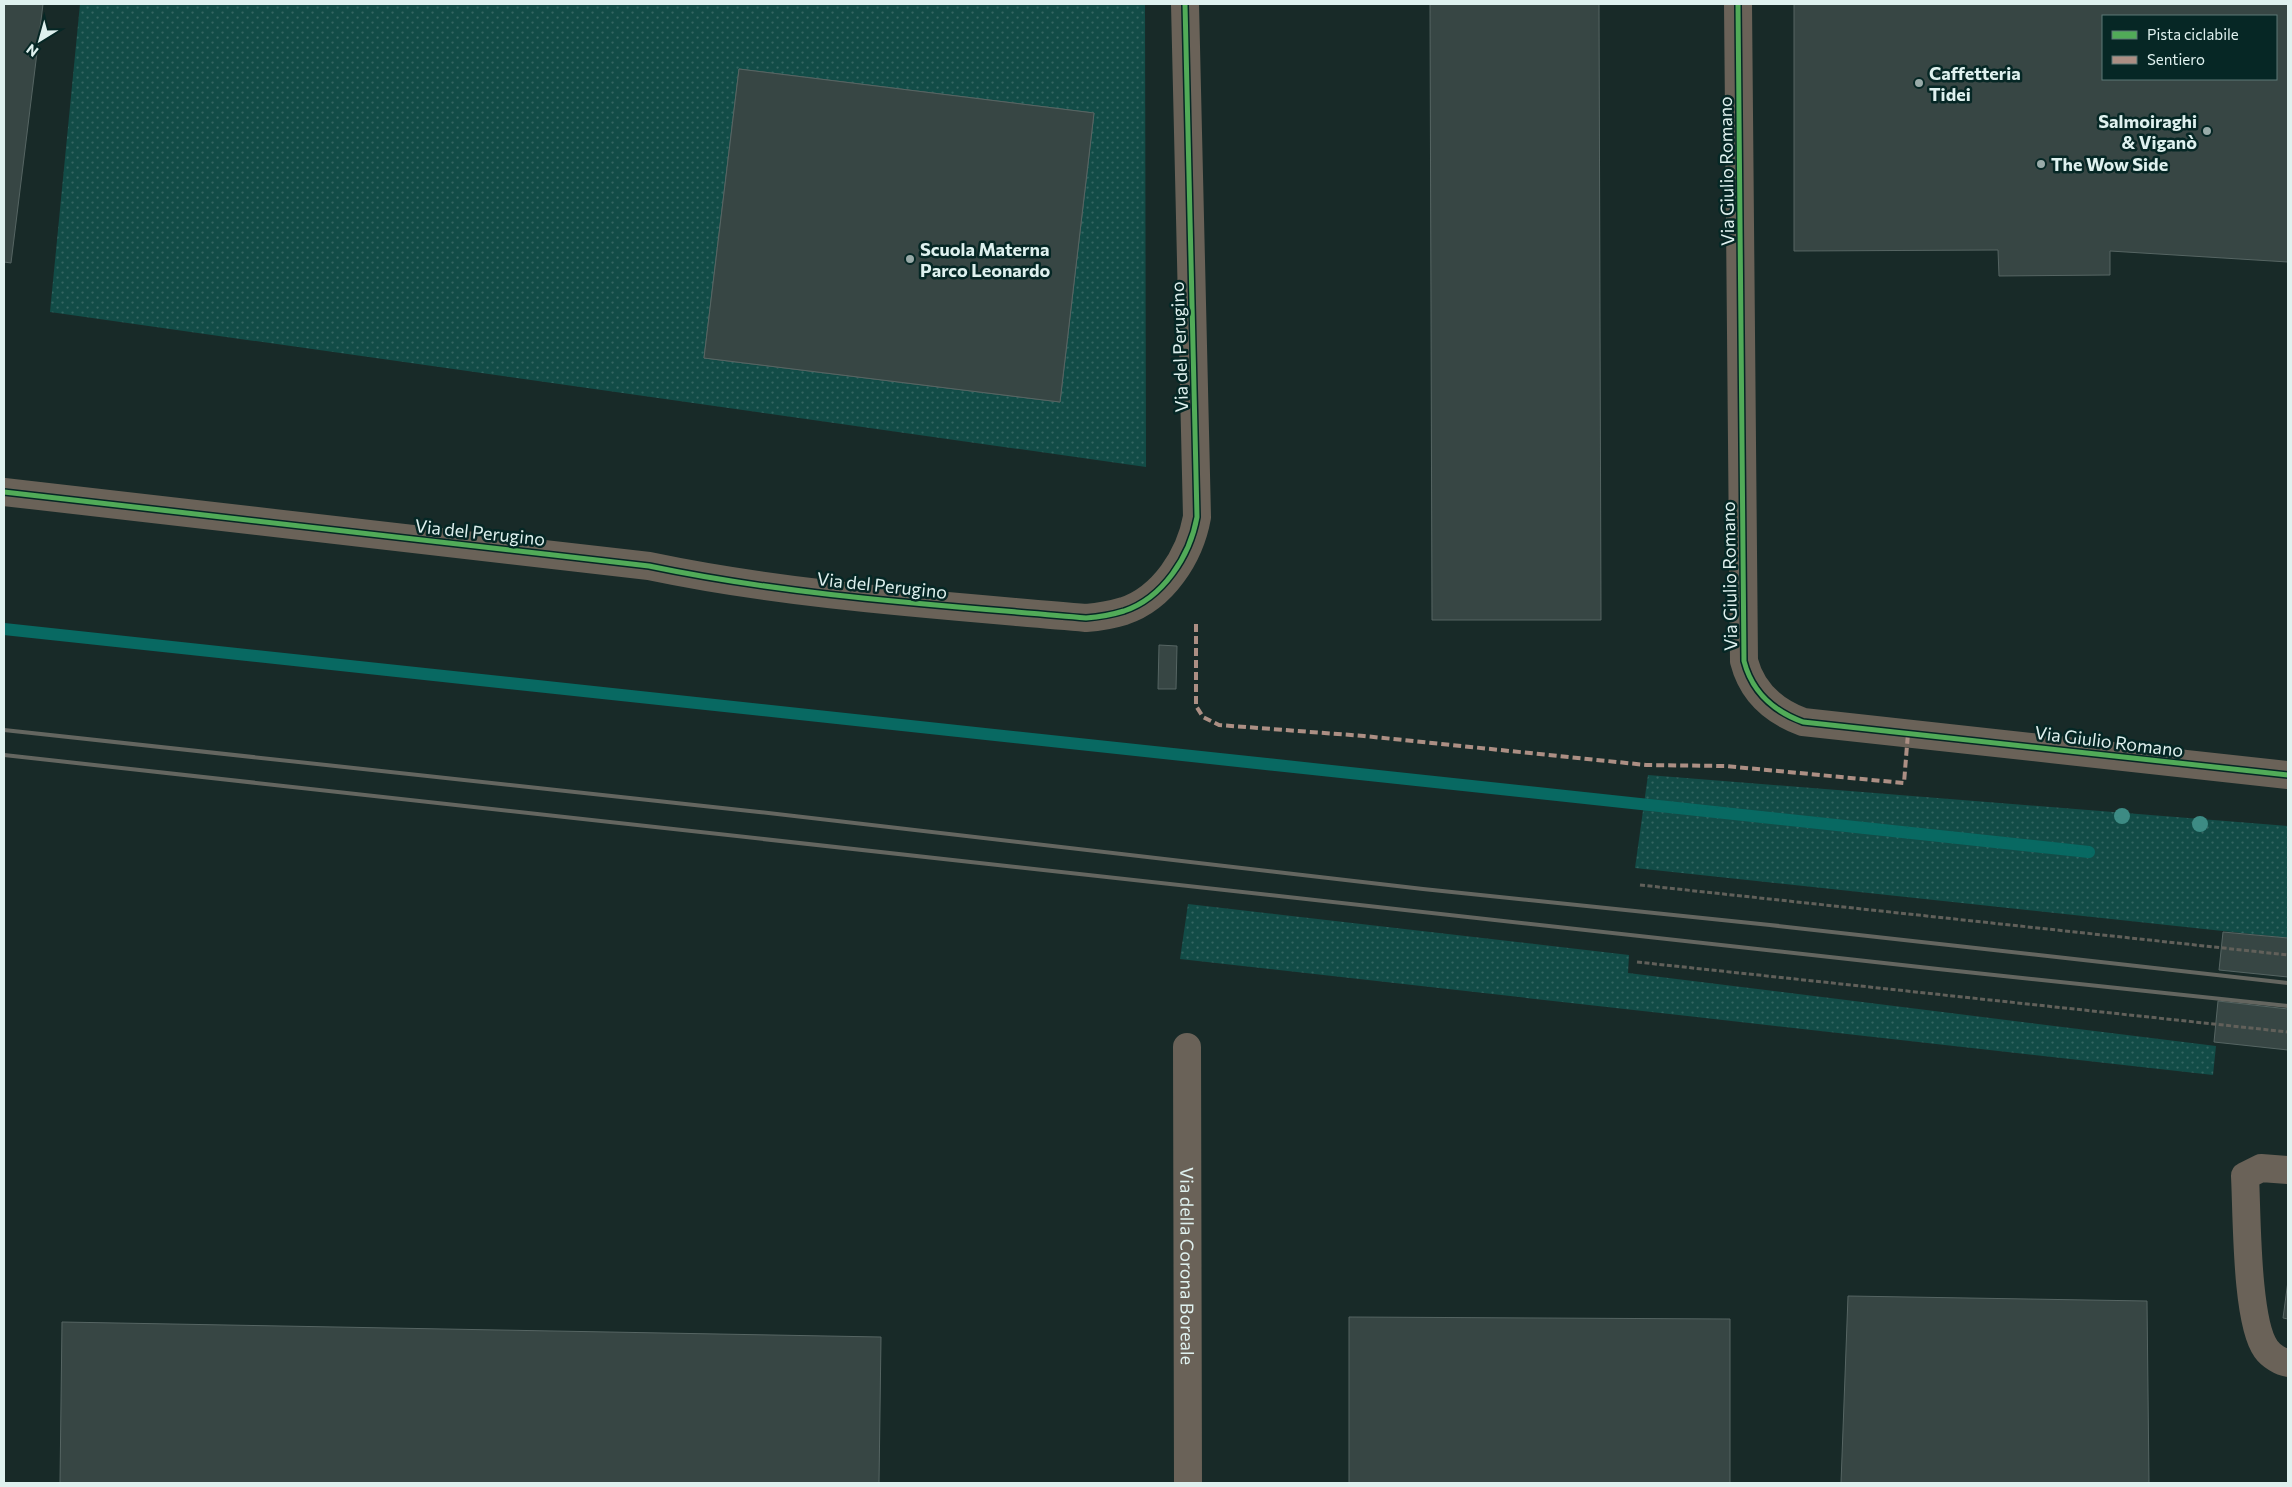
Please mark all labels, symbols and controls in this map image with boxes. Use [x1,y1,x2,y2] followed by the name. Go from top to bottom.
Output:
[15,15,65,65] north arrow
[2102,15,2277,80] legend
[2147,25,2239,43] text: Pista ciclabile
[23,41,41,61] text: N
[2147,50,2205,68] text: Sentiero
[1929,62,2021,105] place label: Caffetteria Tidei
[1913,77,1925,89] marker: Caffetteria Tidei
[1714,96,1738,246] street label: Via Giulio Romano
[2098,110,2197,153] place label: Salmoiraghi & Viganò
[2201,125,2213,137] marker: Salmoiraghi & Viganò
[2051,153,2168,175] place label: The Wow Side
[2035,158,2047,170] marker: The Wow Side
[920,238,1051,281] place label: Scuola Materna Parco Leonardo
[904,253,916,265] marker: Scuola Materna Parco Leonardo
[1166,281,1192,413] street label: Via del Perugino
[1717,501,1741,651] street label: Via Giulio Romano
[414,514,546,550] street label: Via del Perugino
[816,567,948,603] street label: Via del Perugino
[2033,721,2185,761] street label: Via Giulio Romano
[1176,1167,1199,1365] street label: Via della Corona Boreale

